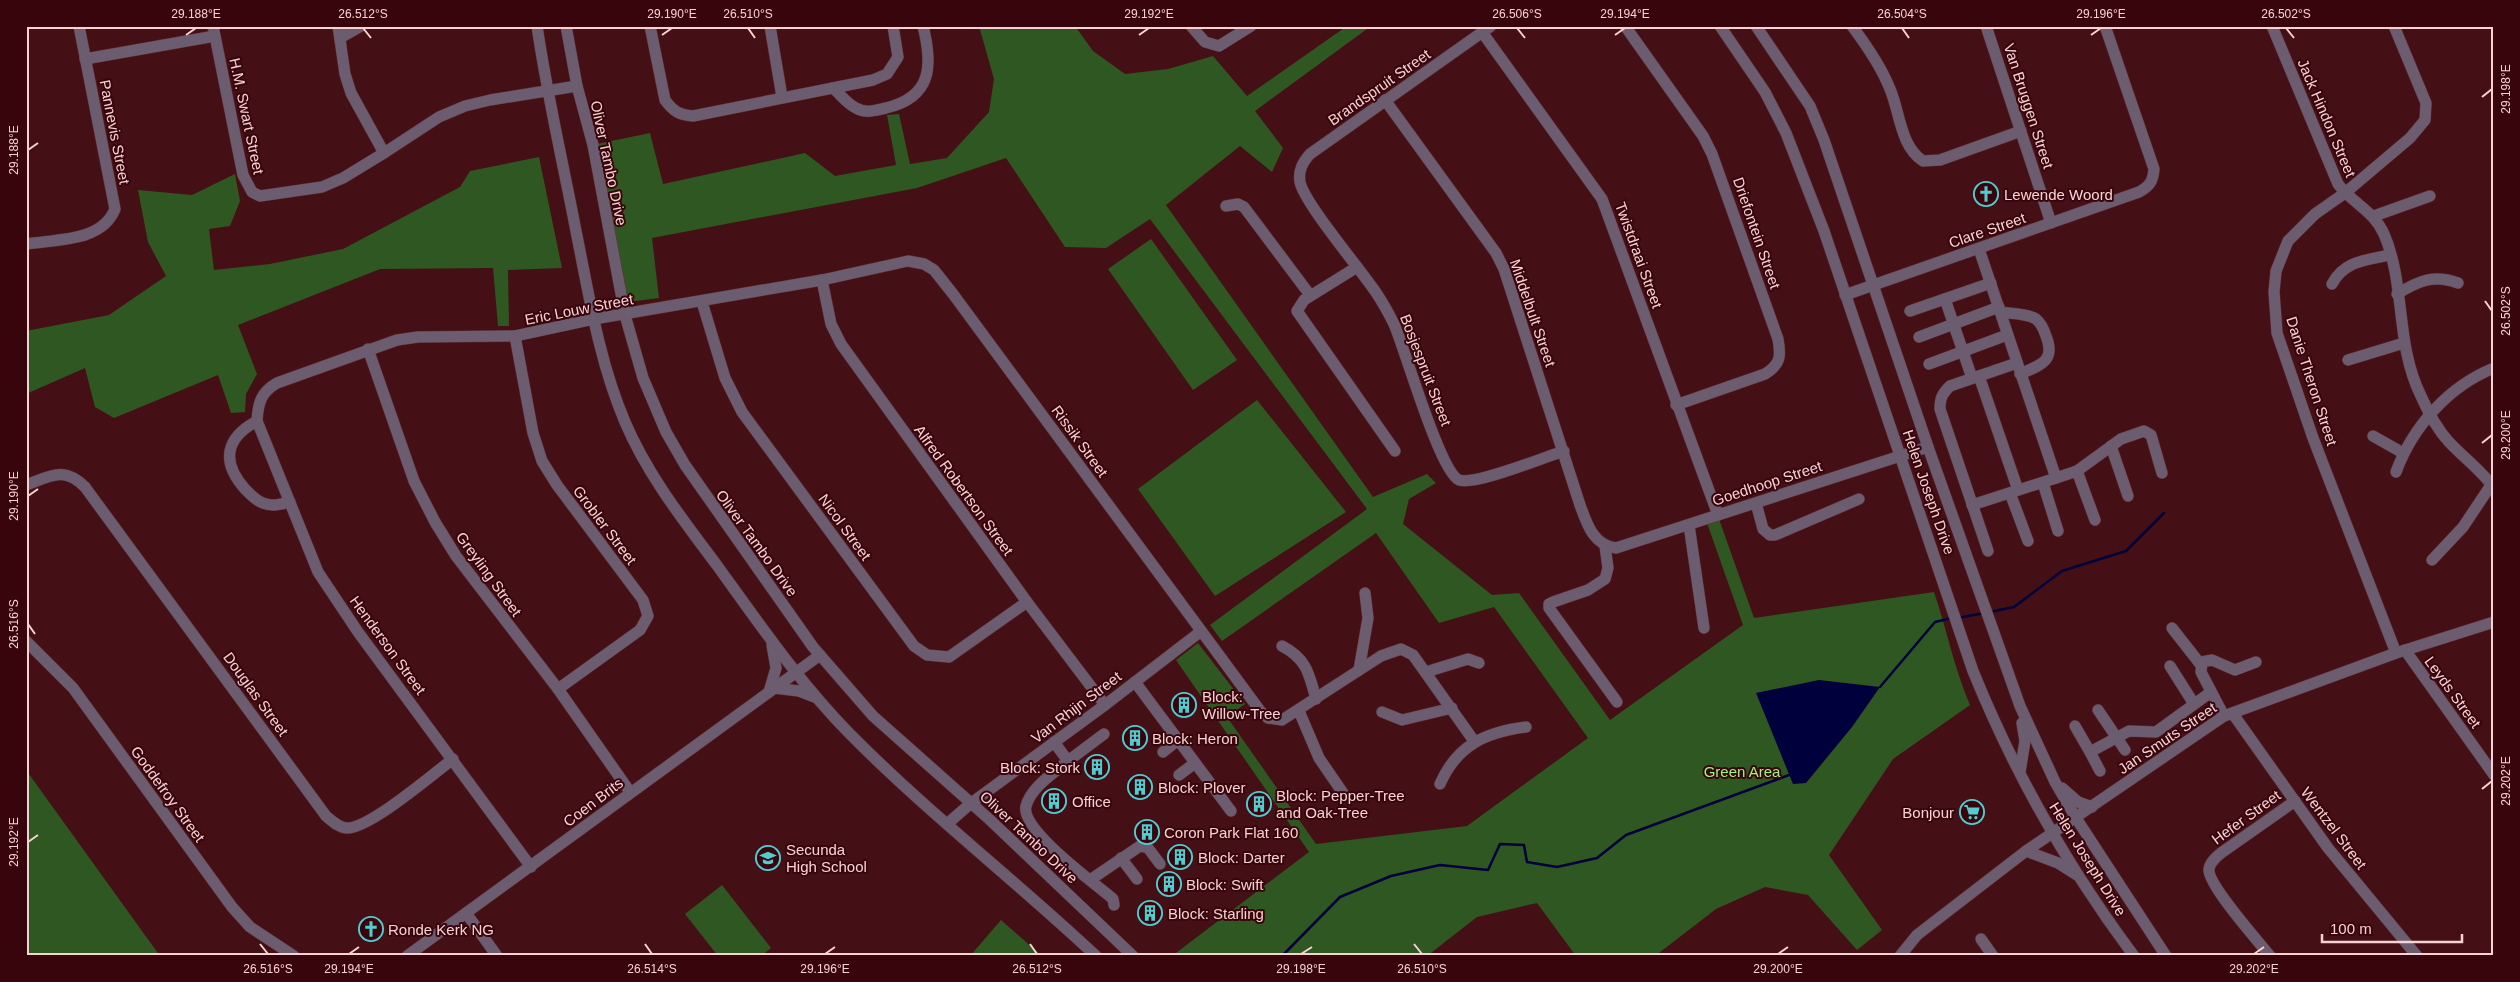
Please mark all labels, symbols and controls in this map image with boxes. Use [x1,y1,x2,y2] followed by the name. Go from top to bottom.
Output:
[171,7,221,21] text: 29.188°E
[338,7,388,21] text: 26.512°S
[647,7,697,21] text: 29.190°E
[723,7,773,21] text: 26.510°S
[1124,7,1174,21] text: 29.192°E
[1492,7,1542,21] text: 26.506°S
[1600,7,1650,21] text: 29.194°E
[1877,7,1927,21] text: 26.504°S
[2076,7,2126,21] text: 29.196°E
[2261,7,2311,21] text: 26.502°S
[2001,41,2058,172] street label: Van Bruggen Street
[1325,45,1434,129] street label: Brandspruit Street
[226,56,268,176] street label: H.M. Swart Street
[2294,56,2360,180] street label: Jack Hindon Street
[2499,64,2513,114] text: 29.198°E
[97,78,134,186] street label: Pannevis Street
[587,99,631,227] street label: Oliver Tambo Drive
[7,125,21,175] text: 29.188°E
[1730,175,1784,292] street label: Driefontein Street
[1973,181,1999,207] church icon: Lewende Woord
[2004,186,2113,203] place label: Lewende Woord
[1612,200,1666,311] street label: Twistdraai Street
[1946,209,2028,251] street label: Clare Street
[1507,257,1560,370] street label: Middelbult Street
[2499,286,2513,336] text: 26.502°S
[523,290,635,328] street label: Eric Louw Street
[1397,312,1455,429] street label: Bosjespruit Street
[2283,314,2341,449] street label: Danie Theron Street
[1048,402,1112,481] street label: Rissik Street
[2499,410,2513,460] text: 29.200°E
[911,422,1017,559] street label: Alfred Robertson Street
[1900,427,1958,557] street label: Helen Joseph Drive
[1710,457,1825,509] street label: Goedhoop Street
[7,471,21,521] text: 29.190°E
[570,482,641,568] street label: Grobler Street
[713,487,801,599] street label: Oliver Tambo Drive
[815,491,875,564] street label: Nicol Street
[453,529,526,620] street label: Greyling Street
[347,592,430,698] street label: Henderson Street
[7,599,21,649] text: 26.516°S
[220,649,293,740] street label: Douglas Street
[2421,653,2485,732] street label: Leyds Street
[1028,667,1125,746] street label: Van Rhijn Street
[1202,688,1281,722] place label: Block: Willow-Tree
[1171,692,1197,718] building icon: Block: Willow-Tree
[2115,698,2220,777] street label: Jan Smuts Street
[1122,725,1148,751] building icon: Block: Heron
[1152,730,1238,747] place label: Block: Heron
[128,743,209,846] street label: Goddefroy Street
[1084,754,1110,780] building icon: Block: Stork
[2499,756,2513,806] text: 29.202°E
[1000,759,1080,776] place label: Block: Stork
[1704,763,1781,780] park label: Green Area
[560,774,626,830] street label: Coen Brits
[1127,774,1153,800] building icon: Block: Plover
[1158,779,1246,796] place label: Block: Plover
[2298,784,2371,873] street label: Wentzel Street
[2208,786,2284,848] street label: Hefer Street
[977,787,1081,887] street label: Oliver Tambo Drive
[1276,787,1405,821] place label: Block: Pepper-Tree and Oak-Tree
[1041,788,1067,814] building icon: Office
[1246,791,1272,817] building icon: Block: Pepper-Tree and Oak-Tree
[1072,793,1111,810] place label: Office
[1959,799,1985,825] supermarket icon: Bonjour
[2046,799,2130,919] street label: Helen Joseph Drive
[1902,804,1954,821] place label: Bonjour
[7,817,21,867] text: 29.192°E
[1134,819,1160,845] building icon: Coron Park Flat 160
[1164,824,1298,841] place label: Coron Park Flat 160
[786,841,867,875] place label: Secunda High School
[1167,844,1193,870] building icon: Block: Darter
[755,845,781,871] school or university icon: Secunda High School
[1198,849,1285,866] place label: Block: Darter
[1156,871,1182,897] building icon: Block: Swift
[1186,876,1264,893] place label: Block: Swift
[1137,900,1163,926] building icon: Block: Starling
[1168,905,1264,922] place label: Block: Starling
[2322,912,2462,944] scale bar
[358,916,384,942] church icon: Ronde Kerk NG
[2330,920,2372,937] text: 100 m
[388,921,494,938] place label: Ronde Kerk NG
[243,962,293,976] text: 26.516°S
[324,962,374,976] text: 29.194°E
[627,962,677,976] text: 26.514°S
[800,962,850,976] text: 29.196°E
[1012,962,1062,976] text: 26.512°S
[1276,962,1326,976] text: 29.198°E
[1397,962,1447,976] text: 26.510°S
[1753,962,1803,976] text: 29.200°E
[2229,962,2279,976] text: 29.202°E

